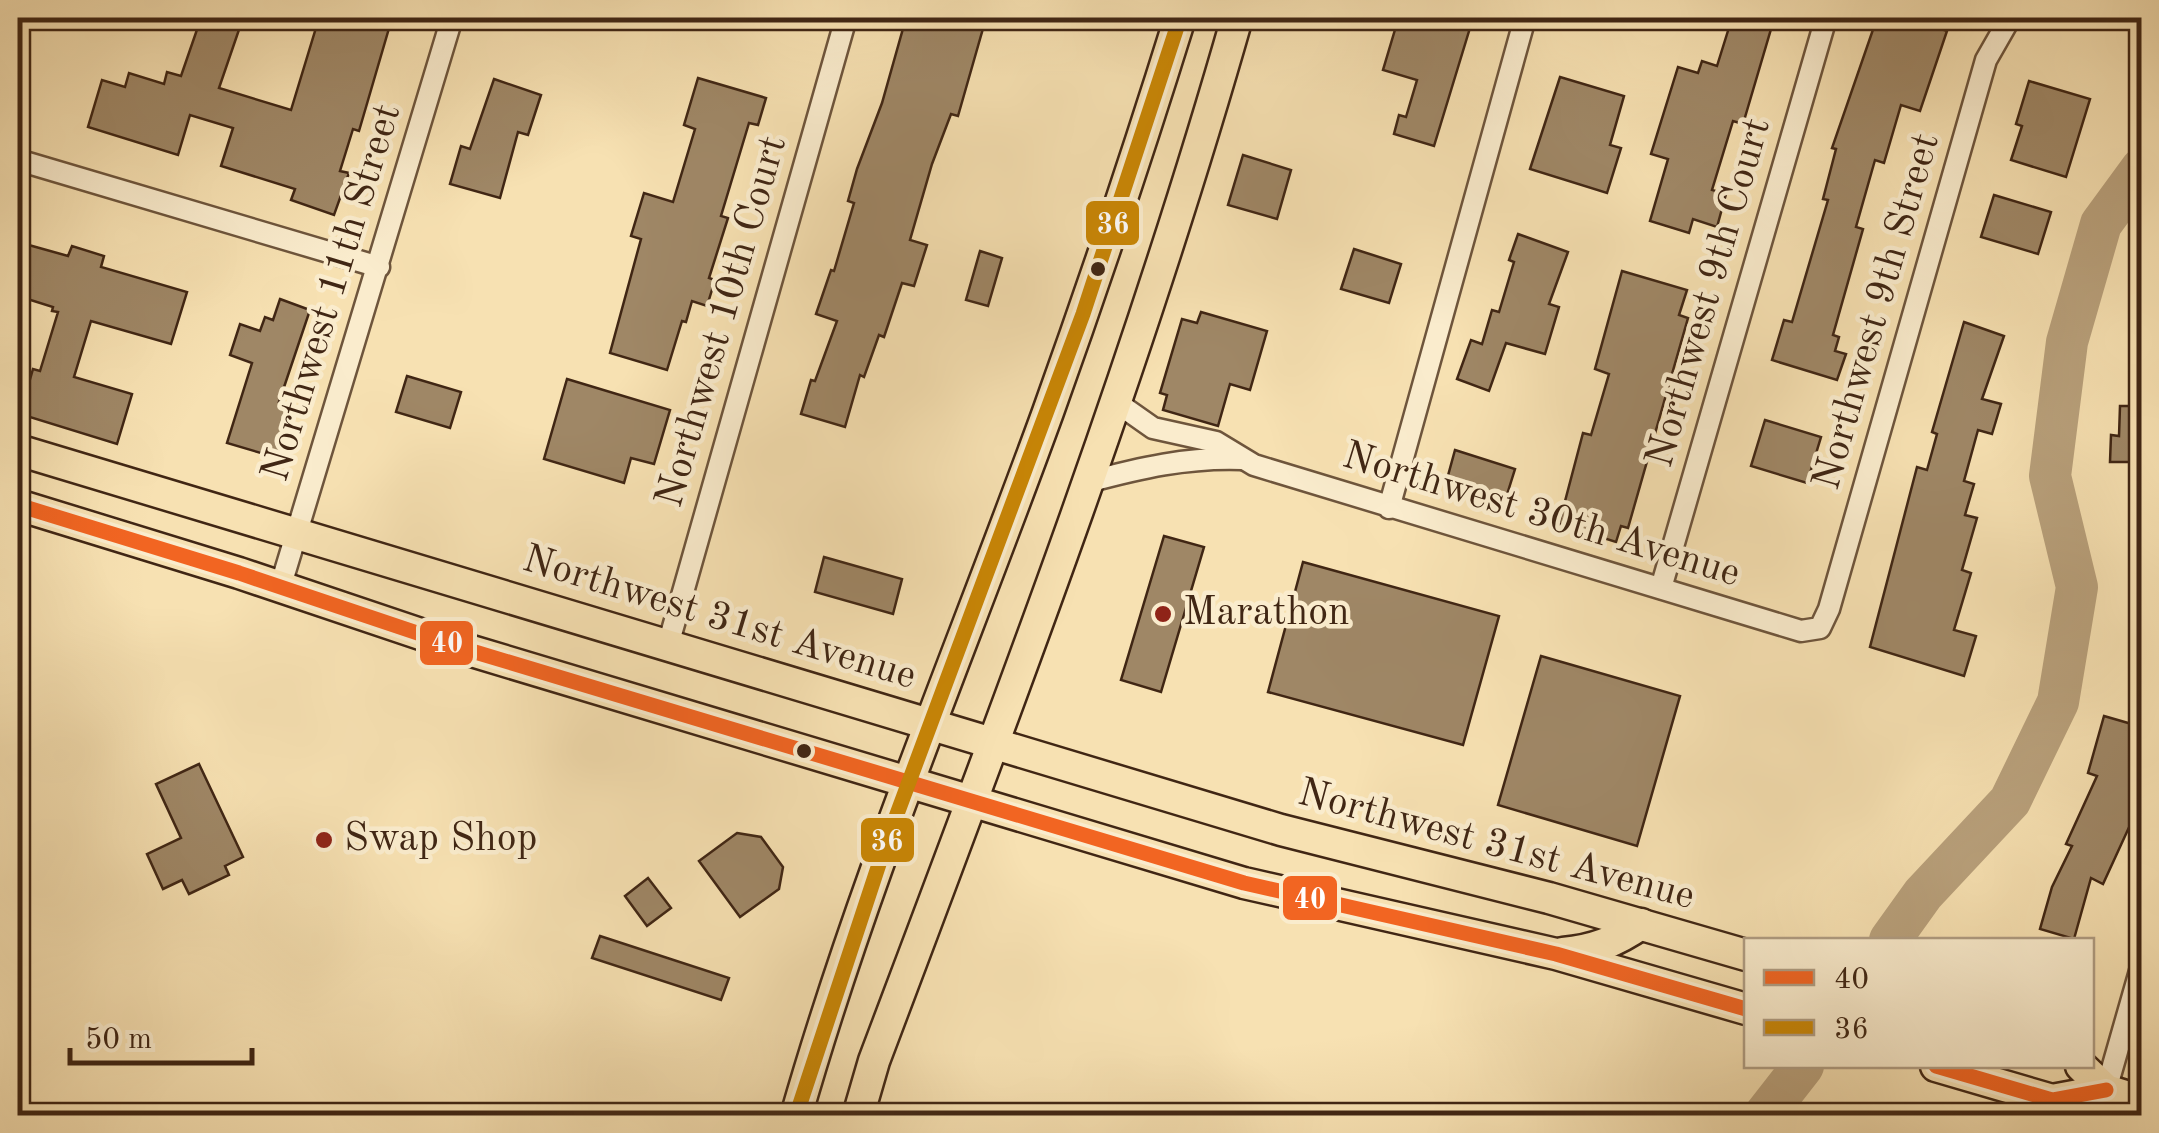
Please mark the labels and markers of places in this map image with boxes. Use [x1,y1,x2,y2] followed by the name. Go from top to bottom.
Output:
[1088,259,1108,279] unlabelled marker
[1183,594,1350,634] place label: Marathon
[1152,603,1174,625] marker: Marathon
[794,741,814,761] unlabelled marker
[344,820,537,860] place label: Swap Shop
[313,829,335,851] marker: Swap Shop

